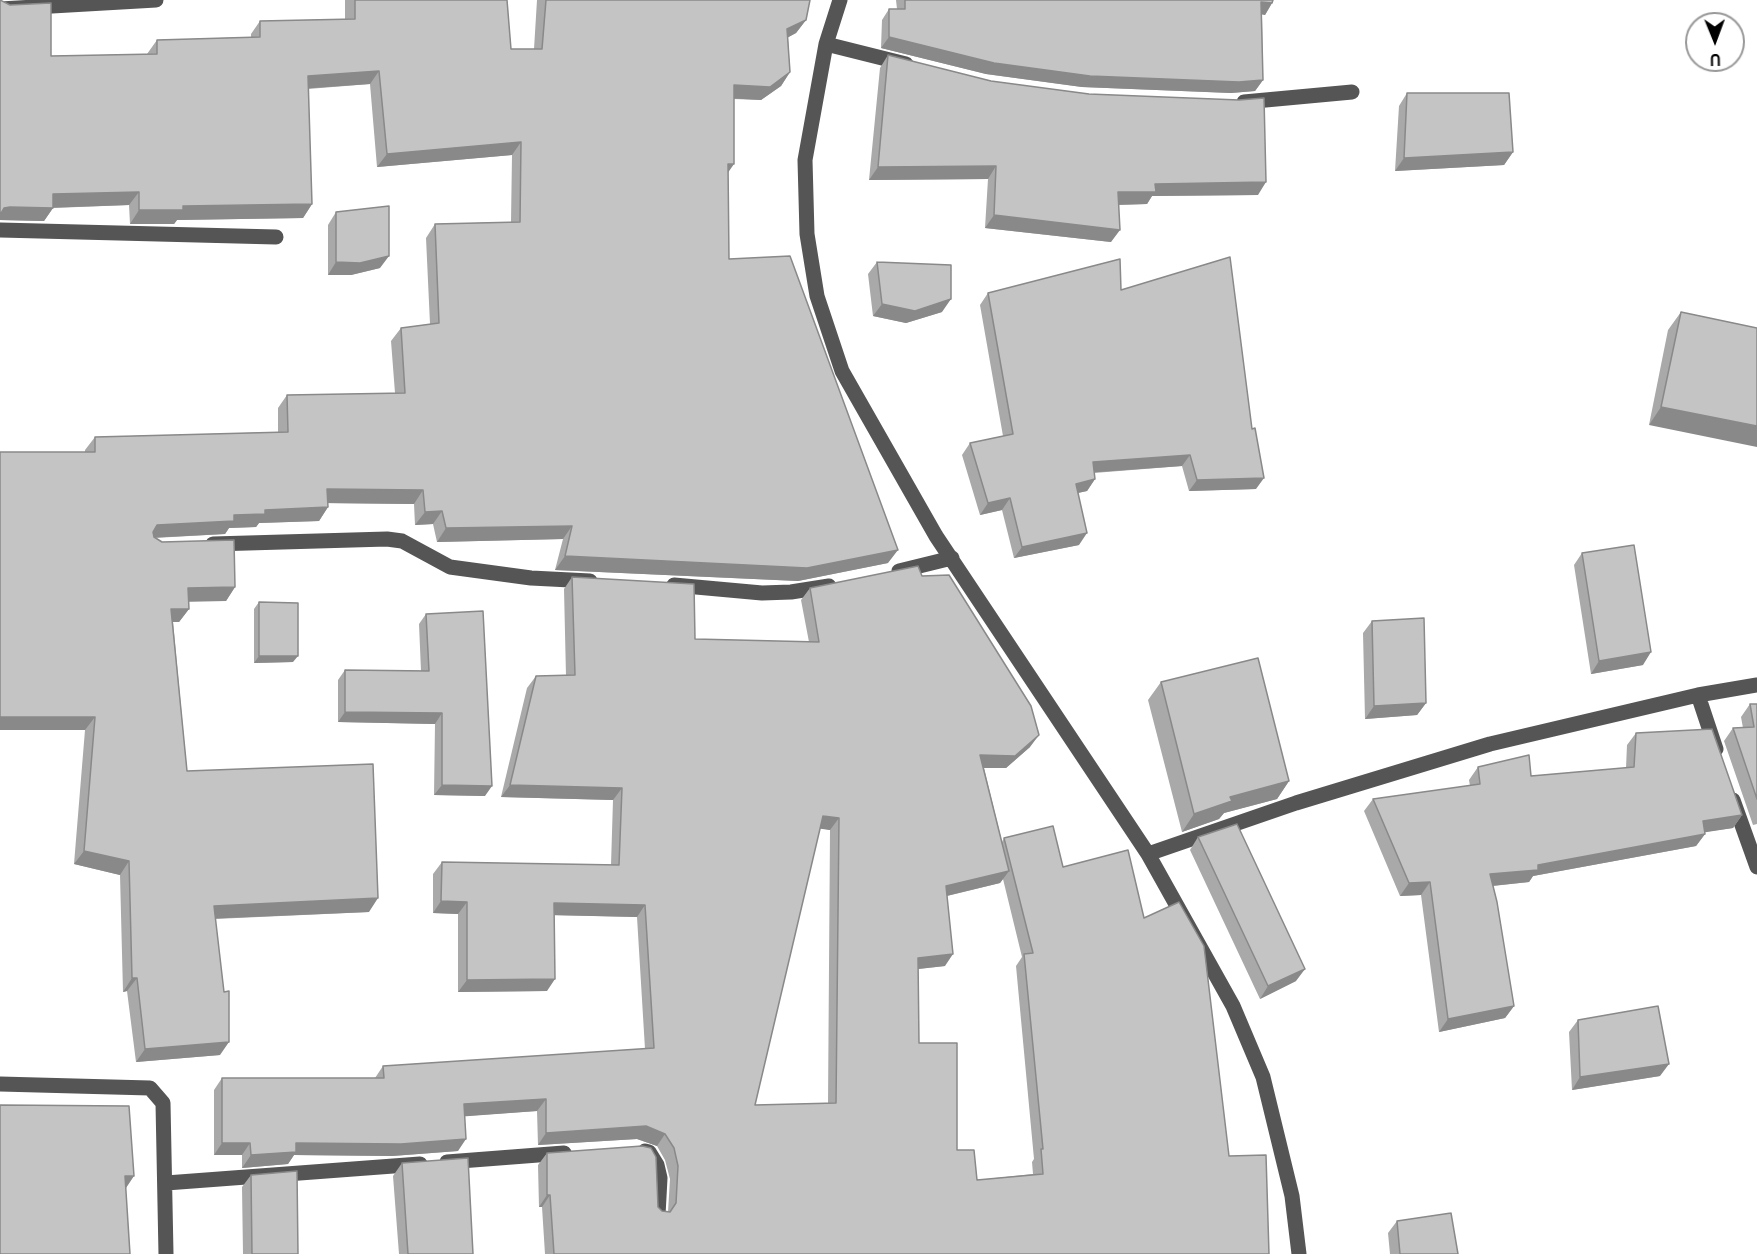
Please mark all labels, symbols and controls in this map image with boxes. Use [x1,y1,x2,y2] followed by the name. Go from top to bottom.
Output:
[1685,12,1745,72] north arrow
[1709,48,1721,68] text: U

